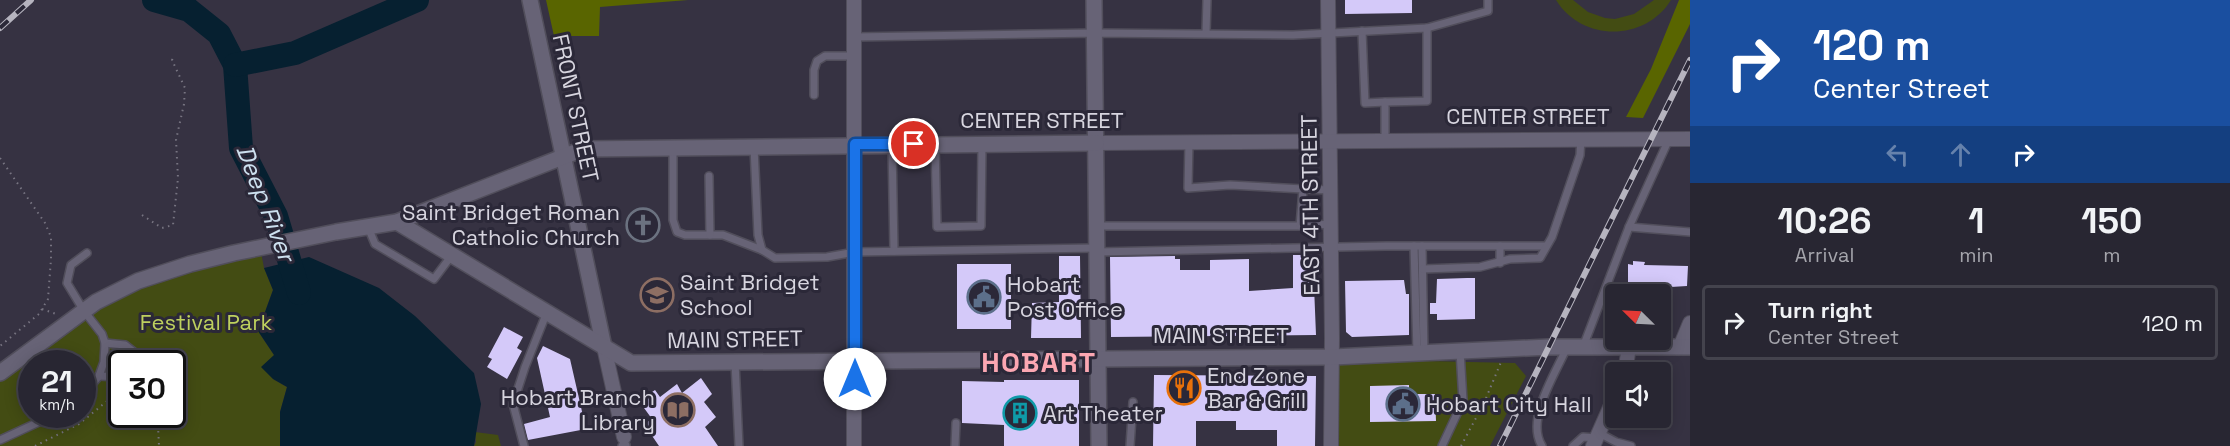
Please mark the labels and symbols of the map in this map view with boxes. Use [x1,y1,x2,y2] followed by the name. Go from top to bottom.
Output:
[547,32,605,185] street label: FRONT STREET
[1446,102,1610,130] street label: CENTER STREET
[960,106,1124,134] street label: CENTER STREET
[1294,114,1326,296] street label: EAST 4TH STREET
[888,118,939,169] pin
[230,140,304,269] water label: Deep River
[402,198,620,251] place label: Saint Bridget Roman Catholic Church
[625,207,661,243] church icon: Saint Bridget Roman Catholic Church
[680,268,820,321] place label: Saint Bridget School
[1007,270,1123,323] place label: Hobart Post Office
[639,277,675,313] school or university icon: Saint Bridget School
[966,279,1002,315] public building icon: Hobart Post Office
[1605,284,1671,350] north arrow
[140,308,272,336] park label: Festival Park
[1153,321,1289,349] street label: MAIN STREET
[667,324,803,354] street label: MAIN STREET
[981,344,1097,380] district label: HOBART
[823,347,887,411] position arrow
[108,350,186,428] speed limit sign: 30
[1207,361,1306,414] place label: End Zone Bar & Grill
[1166,370,1202,406] restaurant icon: End Zone Bar & Grill
[501,383,655,436] place label: Hobart Branch Library
[1385,386,1421,422] public building icon: Hobart City Hall
[1426,390,1592,418] place label: Hobart City Hall
[660,392,696,428] library icon: Hobart Branch Library
[1002,395,1038,431] building icon: Art Theater
[1043,399,1163,427] place label: Art Theater

